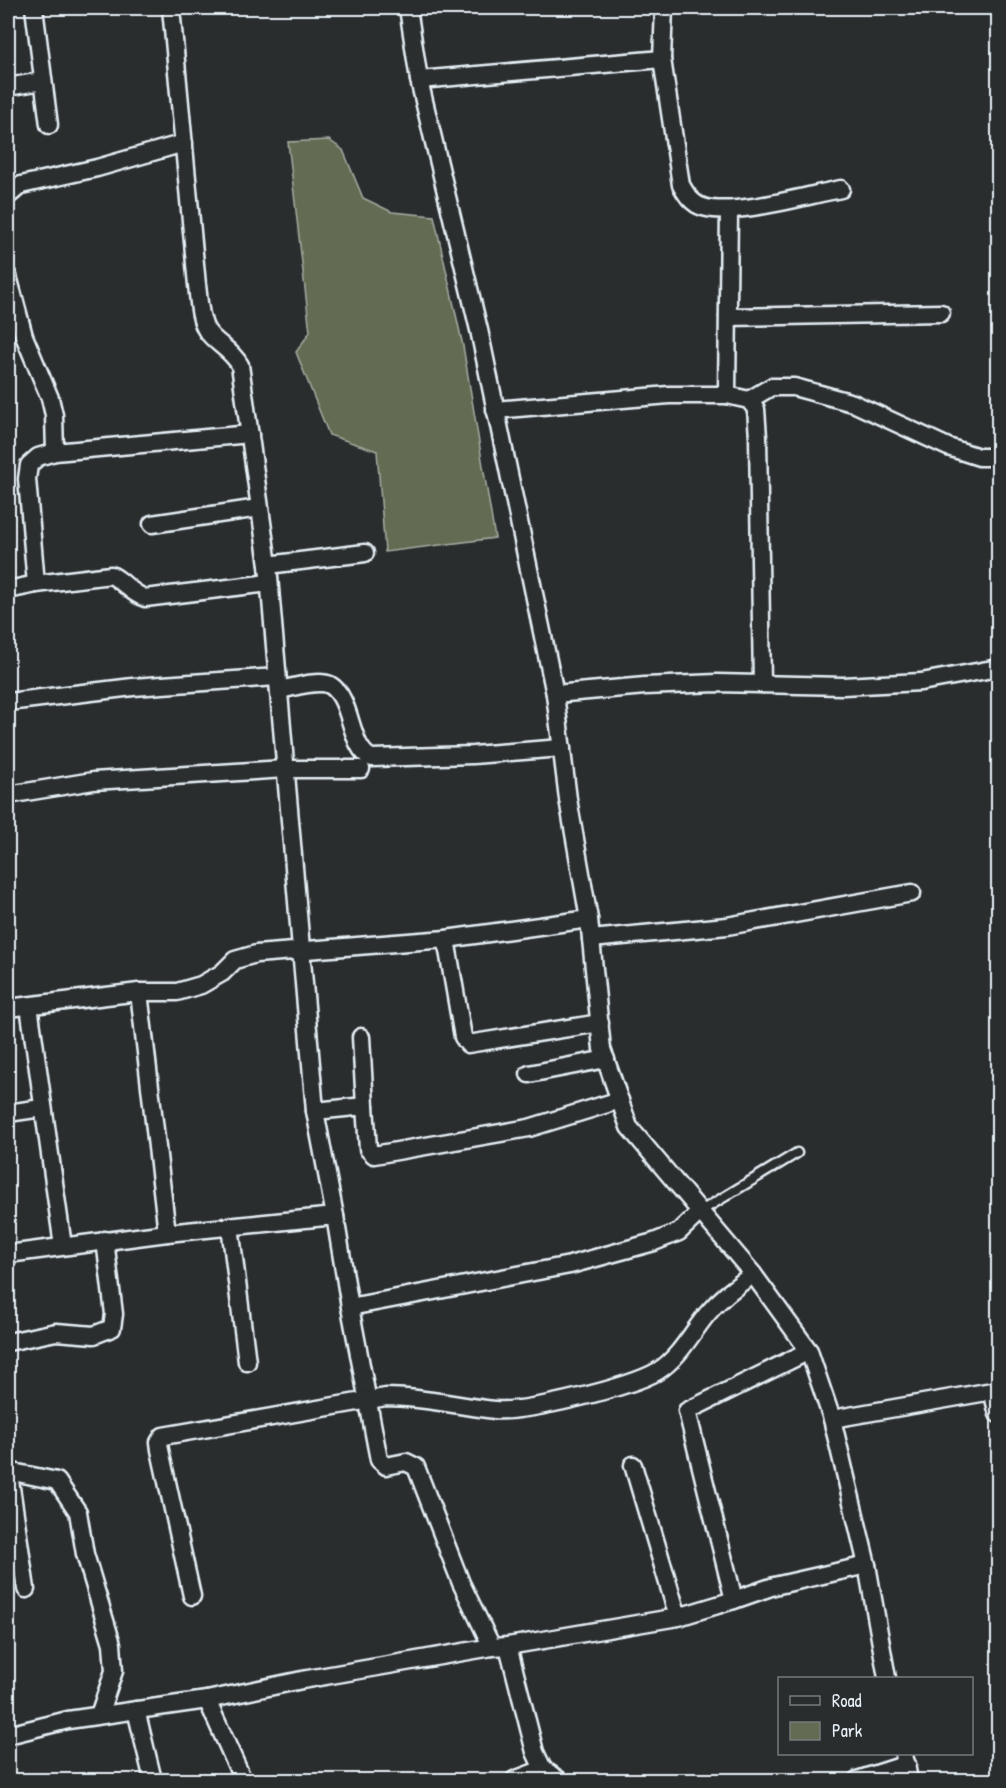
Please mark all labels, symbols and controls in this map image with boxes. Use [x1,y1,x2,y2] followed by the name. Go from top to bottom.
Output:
[778,1677,973,1755] legend
[832,1688,862,1713] text: Road
[832,1718,863,1743] text: Park

